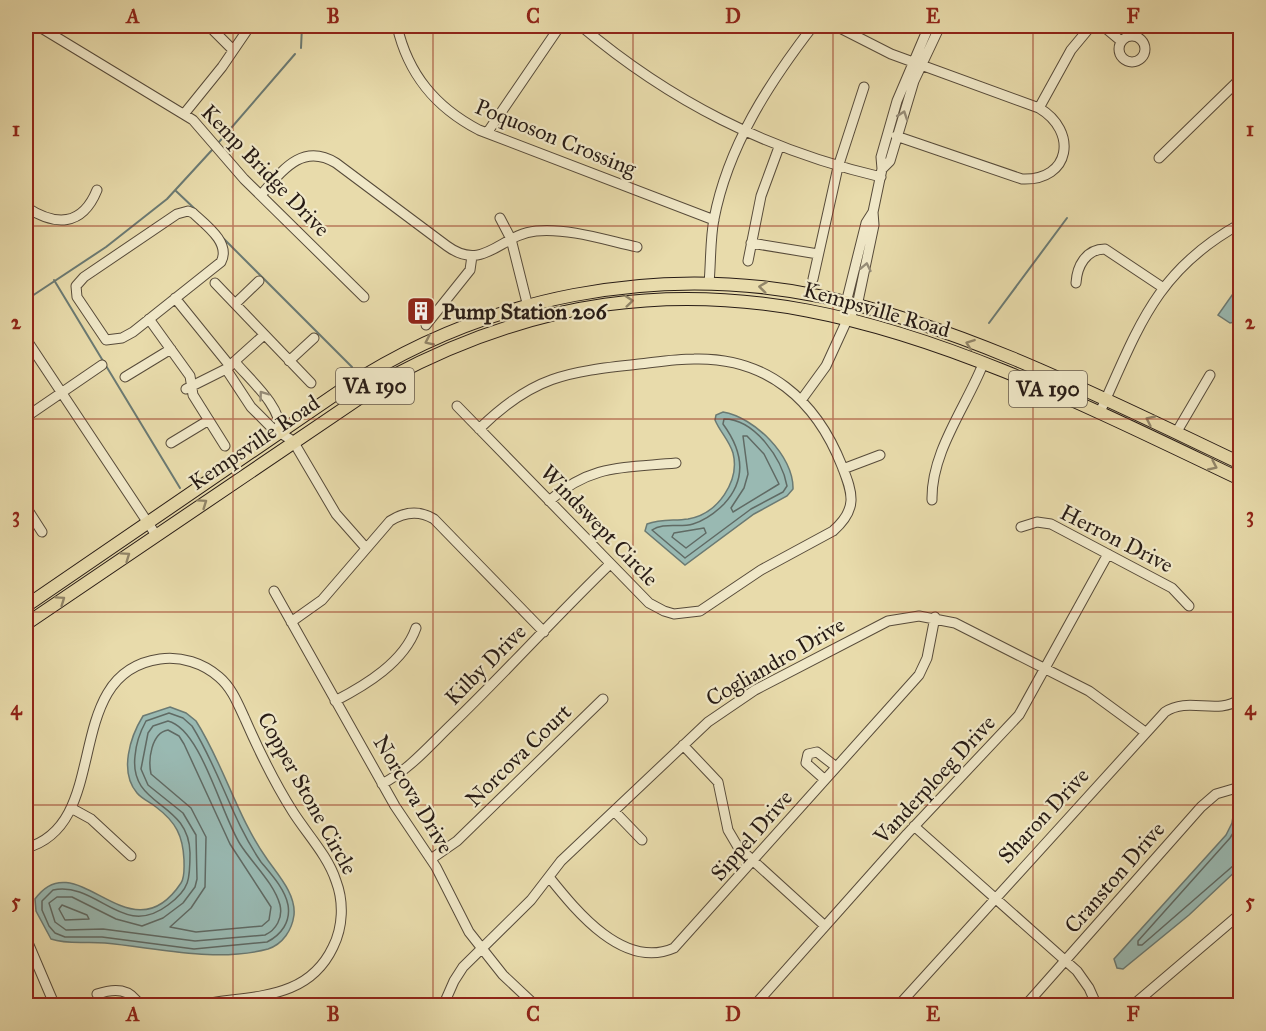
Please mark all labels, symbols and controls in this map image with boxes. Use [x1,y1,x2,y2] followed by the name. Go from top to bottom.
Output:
[124,4,140,28] text: A
[326,4,340,28] text: B
[526,4,540,28] text: C
[725,4,741,28] text: D
[926,4,941,28] text: E
[1126,4,1140,28] text: F
[471,93,641,182] street label: Poquoson Crossing
[196,99,336,242] street label: Kemp Bridge Drive
[895,110,908,121] one-way arrow
[12,117,20,141] text: 1
[1246,117,1254,141] text: 1
[859,262,872,272] one-way arrow
[800,276,953,343] street label: Kempsville Road
[758,281,767,294] one-way arrow
[405,295,437,327] building icon: Pump Station 206
[625,295,634,308] one-way arrow
[442,298,609,325] place label: Pump Station 206
[11,310,22,334] text: 2
[1245,310,1256,334] text: 2
[425,334,436,346] one-way arrow
[966,338,976,351] one-way arrow
[336,368,414,404] road number: VA 190
[1009,371,1087,407] road number: VA 190
[184,389,325,496] street label: Kempsville Road
[259,390,270,401] one-way arrow
[1145,416,1156,428] one-way arrow
[535,459,664,592] street label: Windswept Circle
[1206,459,1217,471] one-way arrow
[1056,498,1178,578] street label: Herron Drive
[196,499,207,510] one-way arrow
[12,503,20,528] text: 3
[1246,503,1254,528] text: 3
[119,552,130,563] one-way arrow
[54,596,65,607] one-way arrow
[701,611,849,712] street label: Cogliandro Drive
[439,618,532,711] street label: Kilby Drive
[10,696,22,721] text: 4
[1244,696,1256,721] text: 4
[460,698,577,812] street label: Norcova Court
[252,707,363,879] street label: Copper Stone Circle
[867,709,1001,850] street label: Vanderploeg Drive
[368,730,459,858] street label: Norcova Drive
[992,762,1095,869] street label: Sharon Drive
[705,784,798,886] street label: Sippel Drive
[1059,816,1170,939] street label: Cranston Drive
[11,889,21,913] text: 5
[1245,889,1255,913] text: 5
[124,1002,140,1026] text: A
[326,1002,340,1026] text: B
[526,1002,540,1026] text: C
[725,1002,741,1026] text: D
[926,1002,941,1026] text: E
[1126,1002,1140,1026] text: F

